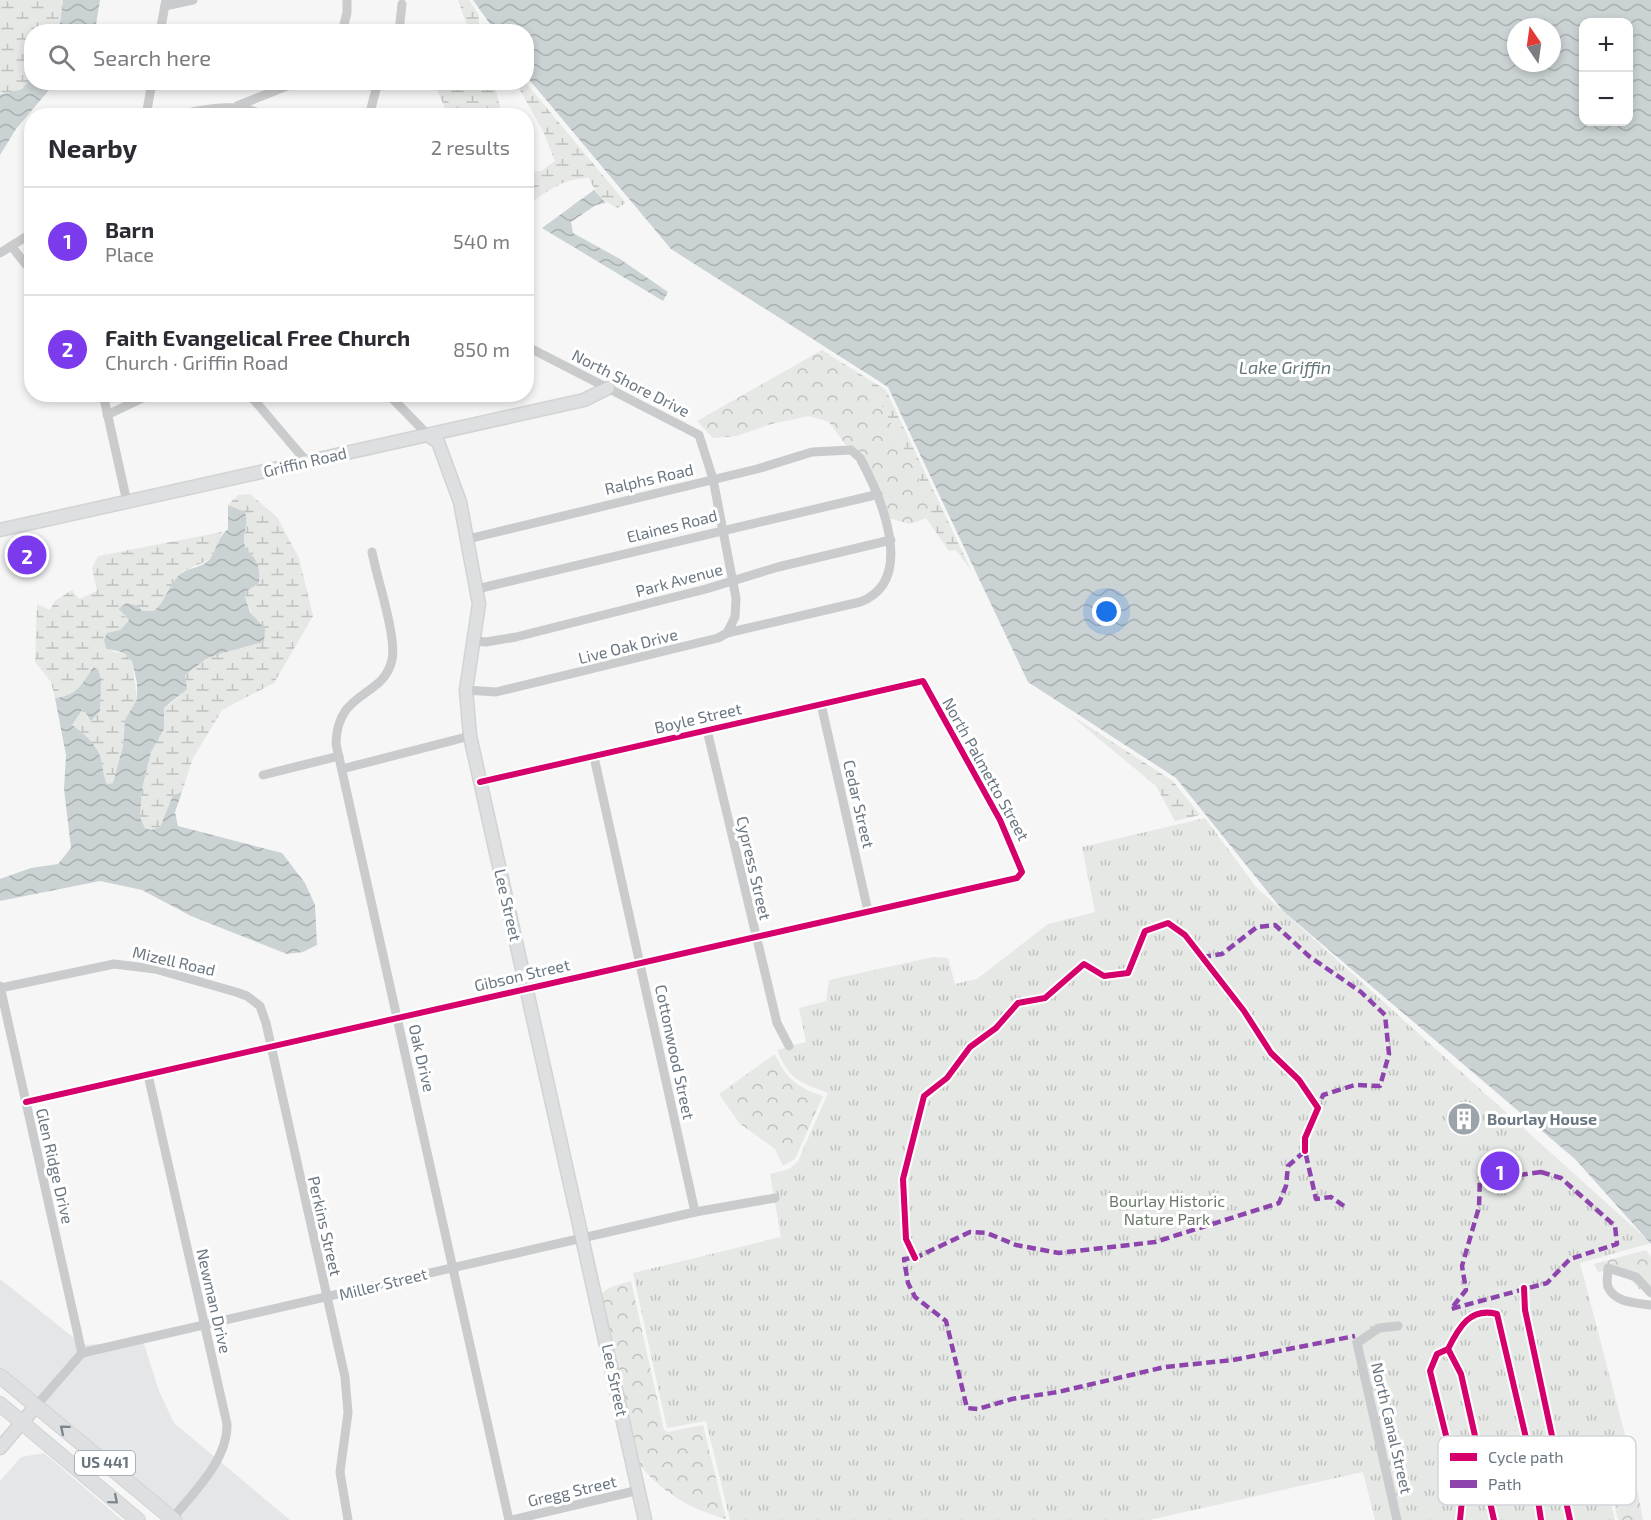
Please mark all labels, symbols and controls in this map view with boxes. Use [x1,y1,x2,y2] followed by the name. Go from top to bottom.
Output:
[1507,18,1561,72] north arrow
[1579,18,1633,126] map controls
[1579,18,1633,72] button: +
[24,24,534,90] search box
[45,41,78,74] icon: search
[93,44,211,70] text: Search here
[1579,72,1633,126] button: −
[48,132,137,163] text: Nearby
[431,135,510,159] text: 2 results
[105,216,154,242] text: Barn
[63,229,72,253] text: 1
[453,229,510,253] text: 540 m
[105,242,154,266] text: Place
[105,324,410,350] text: Faith Evangelical Free Church
[62,337,73,361] text: 2
[453,337,510,361] text: 850 m
[569,345,693,420] street label: North Shore Drive
[105,350,288,374] text: Church · Griffin Road
[1239,356,1331,378] water label: Lake Griffin
[261,443,348,480] street label: Griffin Road
[603,459,695,498] street label: Ralphs Road
[625,505,719,546] street label: Elaines Road
[8,532,46,578] pin: 2
[633,559,724,600] street label: Park Avenue
[1092,597,1121,626] your location
[576,624,680,667] street label: Live Oak Drive
[939,694,1034,844] street label: North Palmetto Street
[653,698,743,737] street label: Boyle Street
[840,758,879,850] street label: Cedar Street
[733,814,776,922] street label: Cypress Street
[491,867,526,943] street label: Lee Street
[131,942,217,979] street label: Mizell Road
[472,954,572,995] street label: Gibson Street
[652,983,699,1121] street label: Cottonwood Street
[405,1022,440,1094] street label: Oak Drive
[1446,1101,1482,1137] building icon: Bourlay House
[33,1106,78,1226] street label: Glen Ridge Drive
[1487,1109,1597,1129] place label: Bourlay House
[1480,1148,1520,1194] pin: 1
[305,1174,346,1278] street label: Perkins Street
[1109,1191,1225,1228] park label: Bourlay Historic Nature Park
[193,1247,236,1355] street label: Newman Drive
[337,1263,429,1304] street label: Miller Street
[599,1342,632,1418] street label: Lee Street
[1368,1360,1417,1495] street label: North Canal Street
[60,1426,71,1437] one-way arrow
[1438,1436,1636,1505] legend
[1488,1447,1564,1466] text: Cycle path
[75,1451,135,1475] road number: US 441
[526,1471,618,1510] street label: Gregg Street
[1488,1474,1522,1493] text: Path
[107,1493,118,1504] one-way arrow

